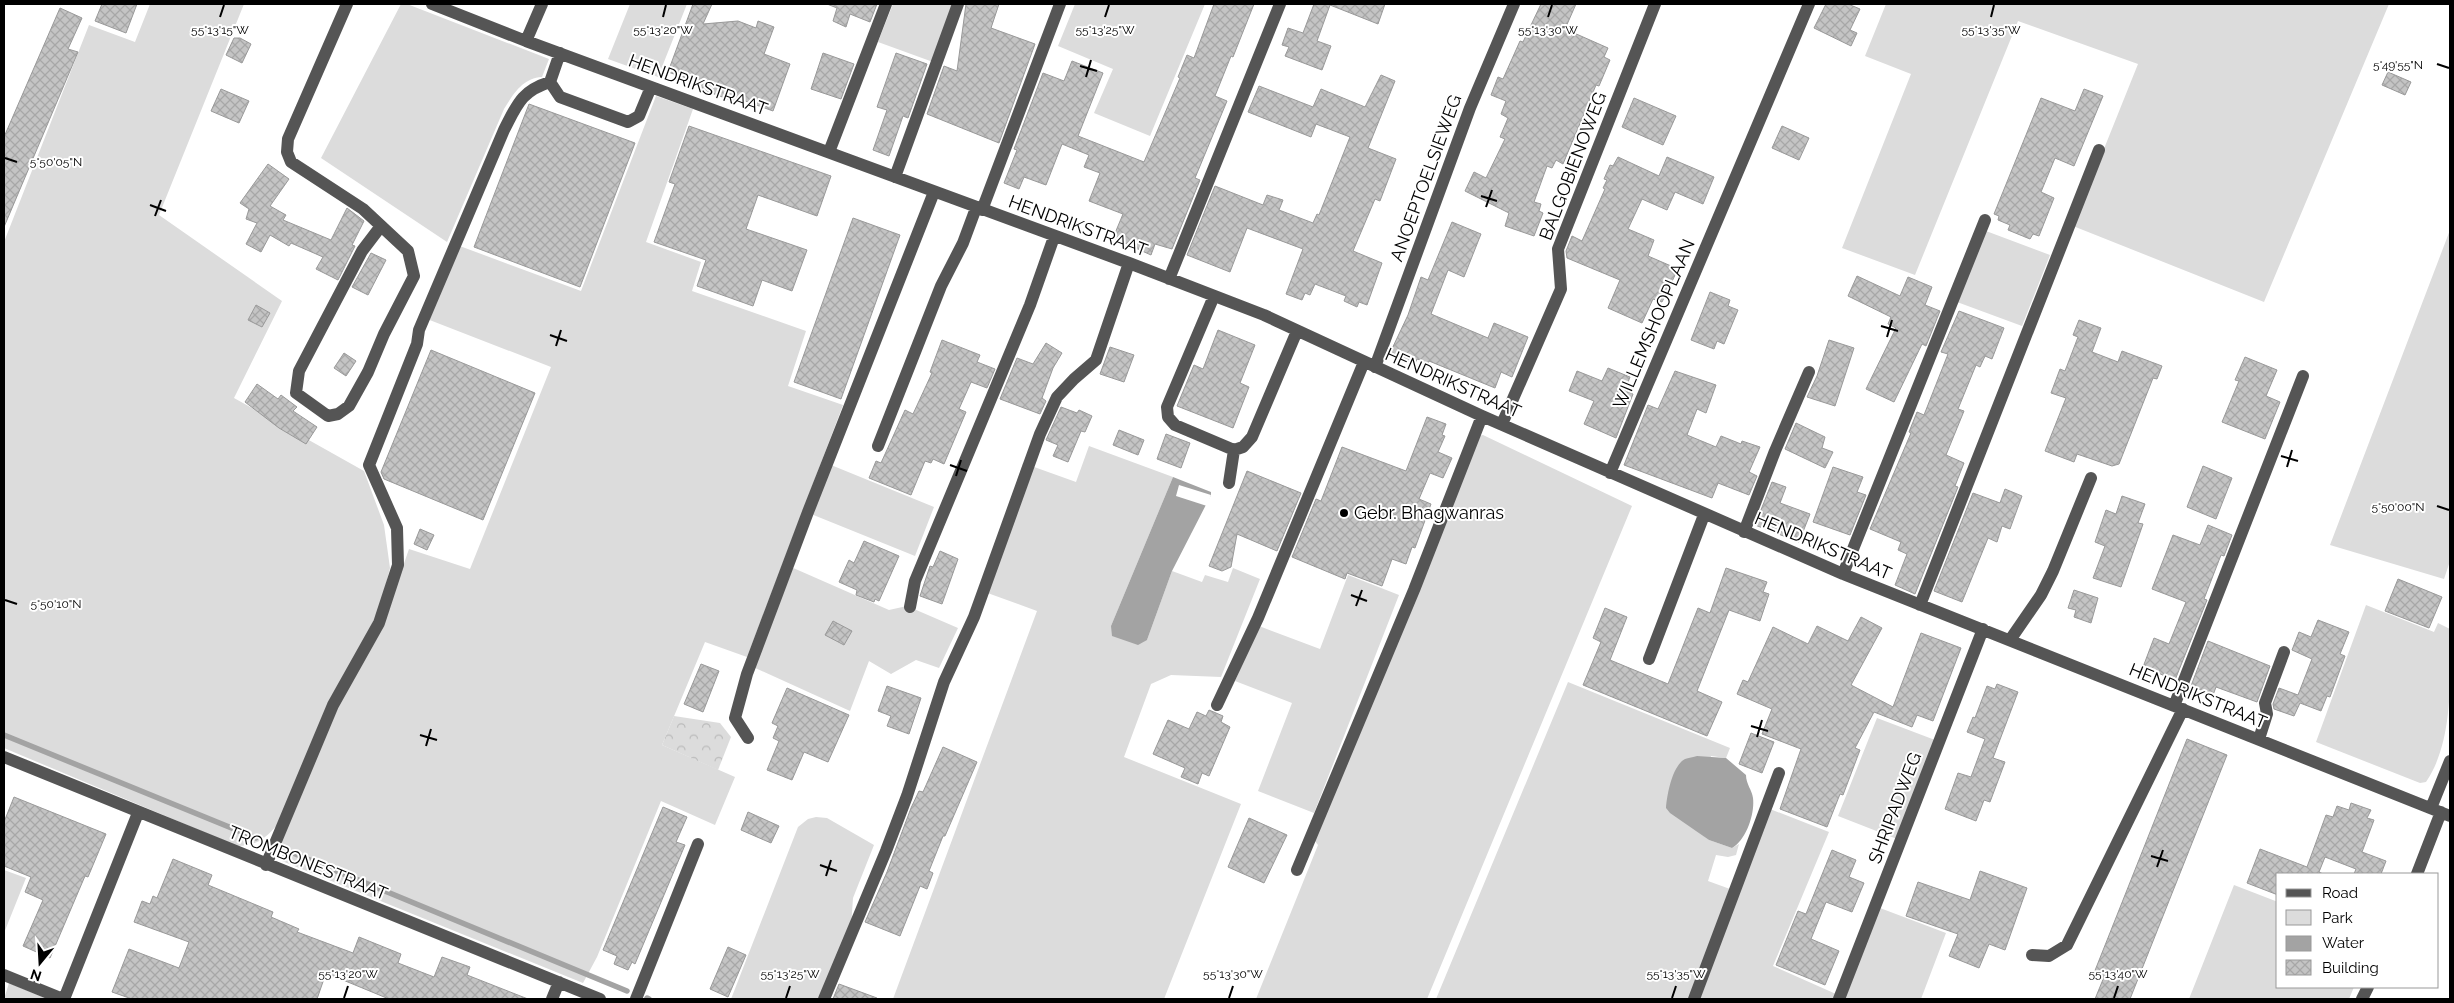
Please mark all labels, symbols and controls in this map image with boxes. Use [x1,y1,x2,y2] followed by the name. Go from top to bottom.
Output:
[191,23,249,37] text: 55°13'15"W
[633,23,693,37] text: 55°13'20"W
[1076,23,1135,37] text: 55°13'25"W
[1518,23,1578,37] text: 55°13'30"W
[1961,23,2021,37] text: 55°13'35"W
[626,50,771,119] street label: HENDRIKSTRAAT
[2373,58,2423,72] text: 5°49'55"N
[1535,89,1610,243] street label: BALGOBIENOWEG
[1386,92,1466,264] street label: ANOEPTOELSIEWEG
[30,155,82,169] text: 5°50'05"N
[1006,191,1151,260] street label: HENDRIKSTRAAT
[1608,236,1699,412] street label: WILLEMSHOOPLAAN
[1382,343,1524,422] street label: HENDRIKSTRAAT
[2371,500,2425,514] text: 5°50'00"N
[1354,502,1504,523] place label: Gebr. Bhagwanras
[1338,507,1350,519] marker: Gebr. Bhagwanras
[1752,507,1895,584] street label: HENDRIKSTRAAT
[31,597,81,611] text: 5°50'10"N
[2126,658,2270,733] street label: HENDRIKSTRAAT
[1864,749,1925,867] street label: SHRIPADWEG
[225,821,391,904] street label: TROMBONESTRAAT
[2276,873,2439,988] legend
[2322,884,2358,902] text: Road
[2322,909,2353,927] text: Park
[2322,934,2365,952] text: Water
[15,938,65,988] north arrow
[2322,959,2379,977] text: Building
[28,966,44,985] text: N
[318,967,378,981] text: 55°13'20"W
[761,967,820,981] text: 55°13'25"W
[1203,967,1263,981] text: 55°13'30"W
[1646,967,1706,981] text: 55°13'35"W
[2088,967,2148,981] text: 55°13'40"W

